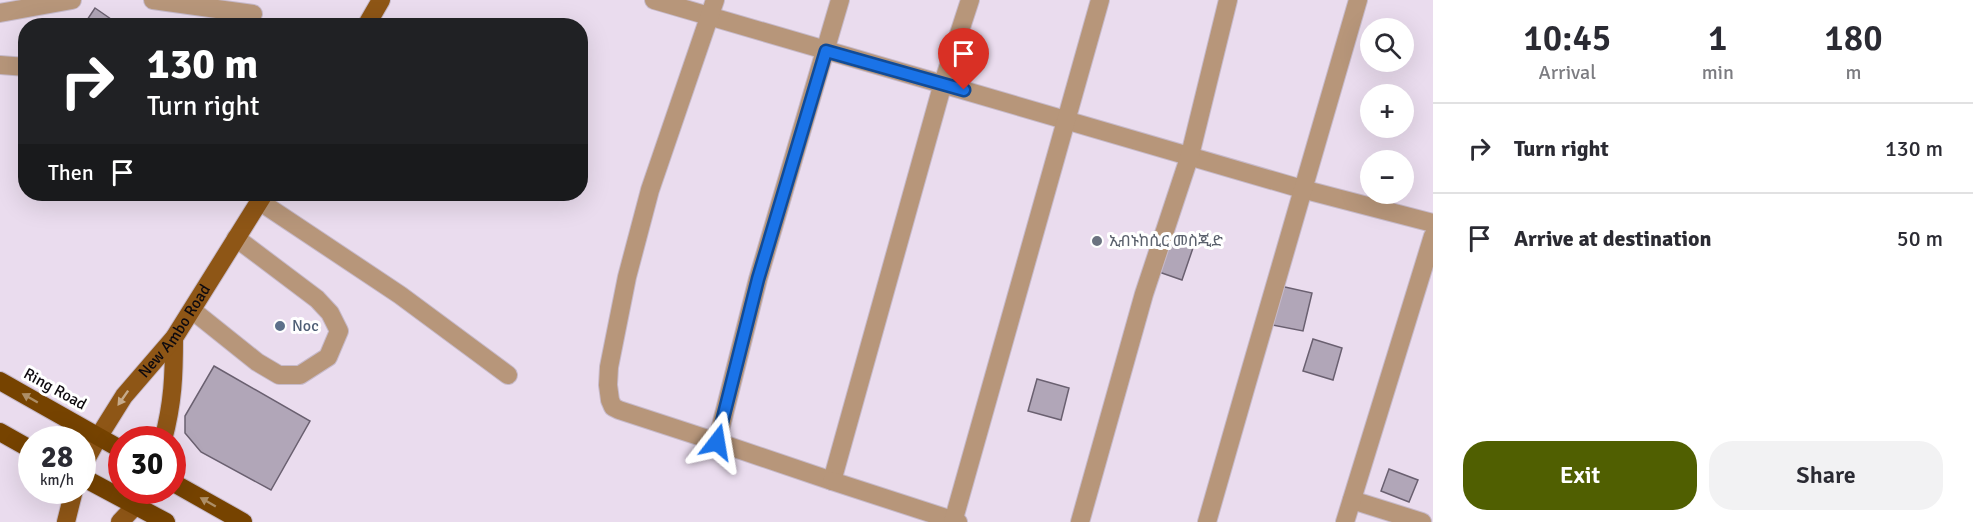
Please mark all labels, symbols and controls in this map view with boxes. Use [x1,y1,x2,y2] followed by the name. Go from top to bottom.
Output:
[1523,16,1611,61] text: 10:45
[1708,16,1728,61] text: 1
[1824,16,1883,61] text: 180
[1360,18,1414,204] map controls
[1360,18,1414,72] button: search
[938,28,989,90] pin
[947,37,980,70] icon: arrive
[147,39,258,90] text: 130 m
[48,42,126,120] icon: right
[1539,60,1596,85] text: Arrival
[1702,60,1734,85] text: min
[1845,60,1861,85] text: m
[1360,84,1414,138] button: +
[147,90,260,123] text: Turn right
[1463,132,1496,165] icon: right
[1514,135,1609,162] text: Turn right
[1885,135,1943,162] text: 130 m
[1360,150,1414,204] button: −
[106,156,139,189] icon: arrive
[48,159,94,186] text: Then
[1463,222,1496,255] icon: arrive
[1514,225,1711,252] text: Arrive at destination
[1897,225,1943,252] text: 50 m
[1109,231,1224,251] place label: ኢብኑከሲር መስጂድ
[1090,234,1104,248] marker: ኢብኑከሲር መስጂድ
[134,281,215,382] street label: New Ambo Road
[292,316,319,336] place label: Noc
[273,319,287,333] marker: Noc
[20,364,90,414] street label: Ring Road
[117,390,129,406] one-way arrow
[21,393,38,403] one-way arrow
[685,410,749,474] position arrow
[108,426,186,504] speed limit sign: 30
[41,439,73,476] text: 28
[1463,441,1697,510] button: Exit
[1709,441,1943,510] button: Share
[40,471,74,489] text: km/h
[199,497,216,507] one-way arrow

